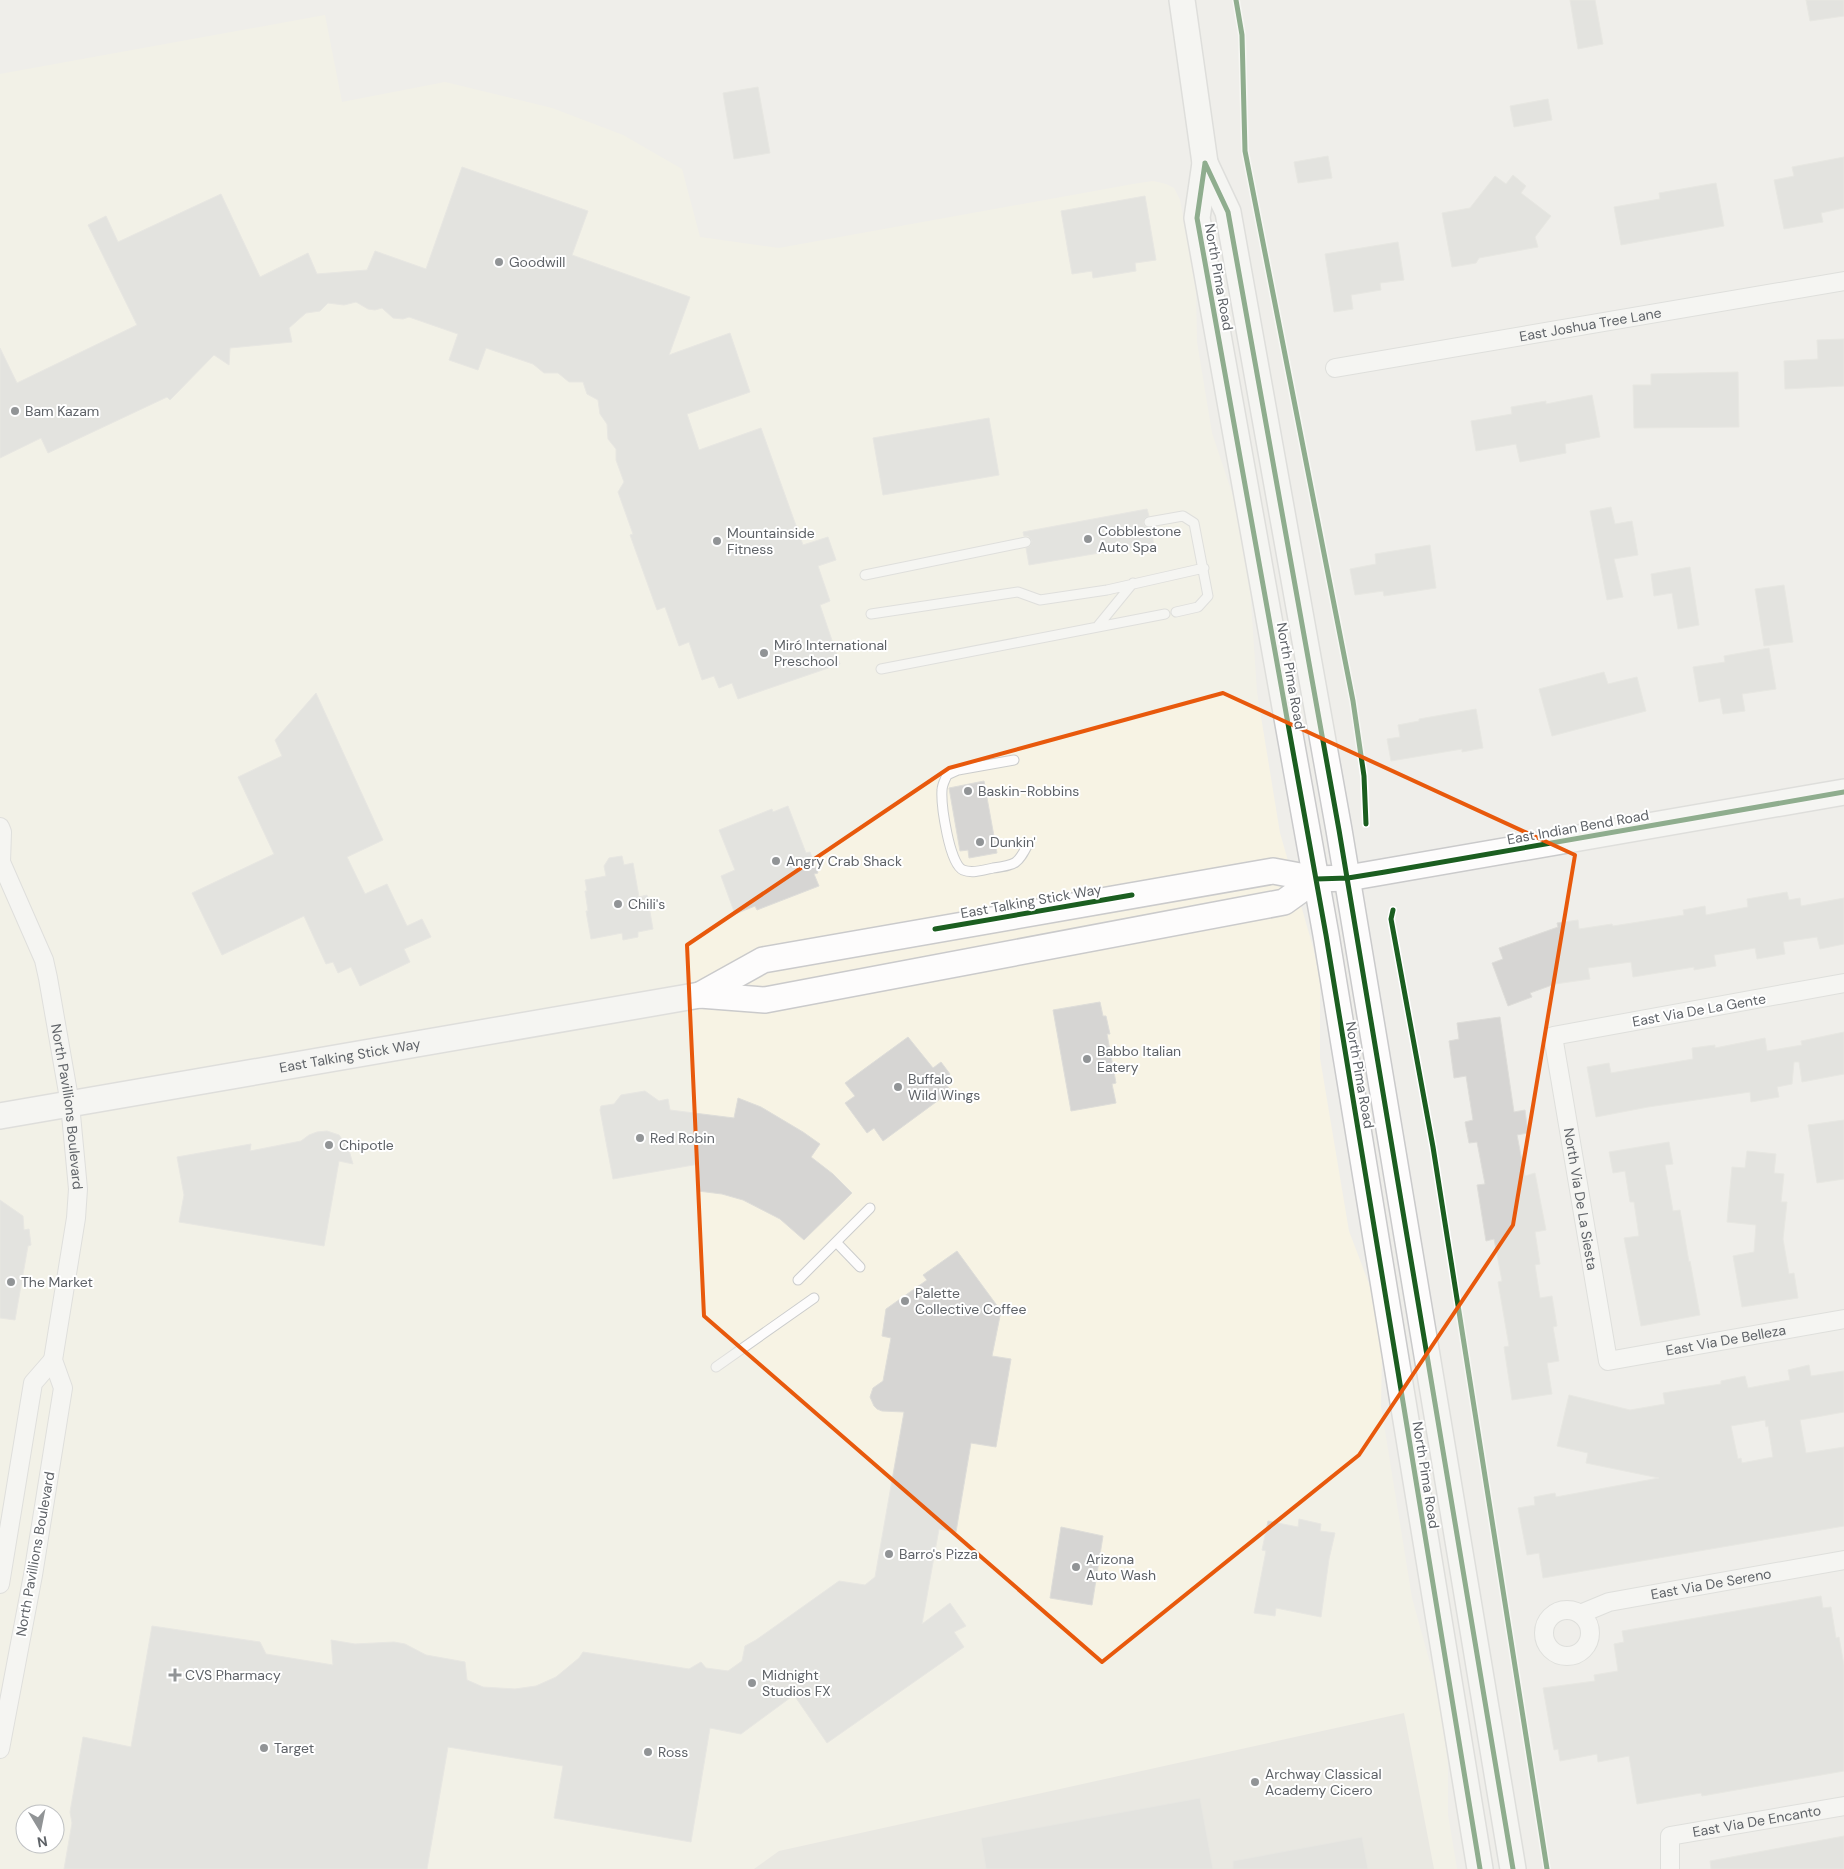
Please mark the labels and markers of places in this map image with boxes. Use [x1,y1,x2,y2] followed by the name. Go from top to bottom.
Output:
[509,253,565,271] place label: Goodwill
[493,256,505,268] marker: Goodwill
[25,402,99,420] place label: Bam Kazam
[9,405,21,417] marker: Bam Kazam
[1098,522,1181,556] place label: Cobblestone Auto Spa
[727,524,815,558] place label: Mountainside Fitness
[1082,533,1094,545] marker: Cobblestone Auto Spa
[711,535,723,547] marker: Mountainside Fitness
[774,636,887,670] place label: Miró International Preschool
[758,647,770,659] marker: Miró International Preschool
[978,782,1079,800] place label: Baskin-Robbins
[962,785,974,797] marker: Baskin-Robbins
[990,833,1036,851] place label: Dunkin'
[974,836,986,848] marker: Dunkin'
[786,852,902,870] place label: Angry Crab Shack
[770,855,782,867] marker: Angry Crab Shack
[628,895,665,913] place label: Chili's
[612,898,624,910] marker: Chili's
[1097,1042,1181,1076] place label: Babbo Italian Eatery
[1081,1053,1093,1065] marker: Babbo Italian Eatery
[908,1070,980,1104] place label: Buffalo Wild Wings
[892,1081,904,1093] marker: Buffalo Wild Wings
[650,1129,715,1147] place label: Red Robin
[634,1132,646,1144] marker: Red Robin
[339,1136,394,1154] place label: Chipotle
[323,1139,335,1151] marker: Chipotle
[21,1273,93,1291] place label: The Market
[5,1276,17,1288] marker: The Market
[915,1284,1026,1318] place label: Palette Collective Coffee
[899,1295,911,1307] marker: Palette Collective Coffee
[899,1545,978,1563] place label: Barro's Pizza
[883,1548,895,1560] marker: Barro's Pizza
[1086,1550,1156,1584] place label: Arizona Auto Wash
[1070,1561,1082,1573] marker: Arizona Auto Wash
[185,1666,281,1684] place label: CVS Pharmacy
[762,1666,831,1700] place label: Midnight Studios FX
[169,1669,181,1681] marker: CVS Pharmacy
[746,1677,758,1689] marker: Midnight Studios FX
[274,1739,314,1757] place label: Target
[258,1742,270,1754] marker: Target
[658,1743,688,1761] place label: Ross
[642,1746,654,1758] marker: Ross
[1265,1765,1382,1799] place label: Archway Classical Academy Cicero
[1249,1776,1261,1788] marker: Archway Classical Academy Cicero

